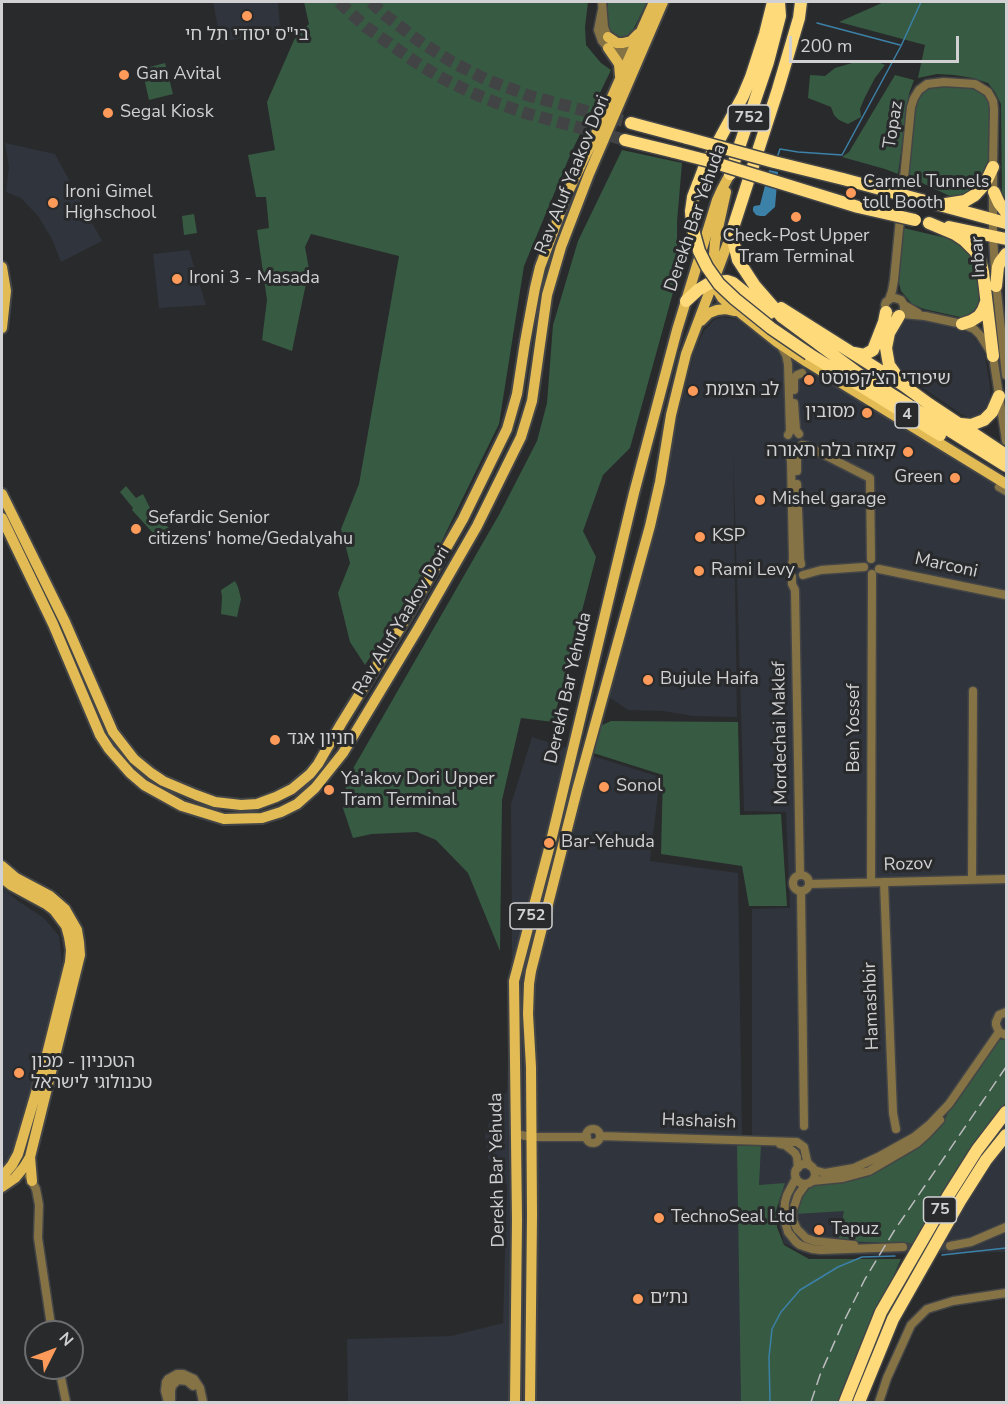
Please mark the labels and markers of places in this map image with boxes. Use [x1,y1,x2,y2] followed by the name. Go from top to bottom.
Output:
[240,9,254,23] marker: בי"ס יסודי תל חי
[185,25,309,47] place label: בי"ס יסודי תל חי
[136,64,221,86] place label: Gan Avital
[117,68,131,82] marker: Gan Avital
[120,102,214,124] place label: Segal Kiosk
[101,106,115,120] marker: Segal Kiosk
[863,172,989,214] place label: Carmel Tunnels toll Booth
[65,182,156,224] place label: Ironi Gimel Highschool
[844,186,858,200] marker: Carmel Tunnels toll Booth
[46,196,60,210] marker: Ironi Gimel Highschool
[789,210,803,224] marker: Check-Post Upper Tram Terminal
[723,226,869,268] place label: Check-Post Upper Tram Terminal
[189,268,320,290] place label: Ironi 3 - Masada
[170,272,184,286] marker: Ironi 3 - Masada
[821,369,951,391] place label: שיפודי הצ'קפוסט
[802,373,816,387] marker: שיפודי הצ'קפוסט
[705,380,780,402] place label: לב הצומת
[686,384,700,398] marker: לב הצומת
[805,402,855,424] place label: מסובין
[860,406,874,420] marker: מסובין
[766,441,896,463] place label: קאזה בלה תאורה
[901,445,915,459] marker: קאזה בלה תאורה
[894,467,943,489] place label: Green
[948,471,962,485] marker: Green
[772,489,886,511] place label: Mishel garage
[753,493,767,507] marker: Mishel garage
[148,508,353,550] place label: Sefardic Senior citizens' home/Gedalyahu
[129,522,143,536] marker: Sefardic Senior citizens' home/Gedalyahu
[712,526,745,548] place label: KSP
[693,530,707,544] marker: KSP
[711,560,795,582] place label: Rami Levy
[692,564,706,578] marker: Rami Levy
[660,669,759,691] place label: Bujule Haifa
[641,673,655,687] marker: Bujule Haifa
[287,729,355,751] place label: חניון אגד
[268,733,282,747] marker: חניון אגד
[341,769,495,812] place label: Ya'akov Dori Upper Tram Terminal
[616,776,663,798] place label: Sonol
[597,780,611,794] marker: Sonol
[322,783,336,797] marker: Ya'akov Dori Upper Tram Terminal
[561,832,655,854] place label: Bar-Yehuda
[542,836,556,850] marker: Bar-Yehuda
[31,1052,152,1094] place label: הטכניון - מכון טכנולוגי לישראל
[12,1066,26,1080] marker: הטכניון - מכון טכנולוגי לישראל
[671,1207,795,1229] place label: TechnoSeal Ltd
[652,1211,666,1225] marker: TechnoSeal Ltd
[831,1219,879,1241] place label: Tapuz
[812,1223,826,1237] marker: Tapuz
[650,1288,688,1310] place label: נת״ם
[631,1292,645,1306] marker: נת״ם

